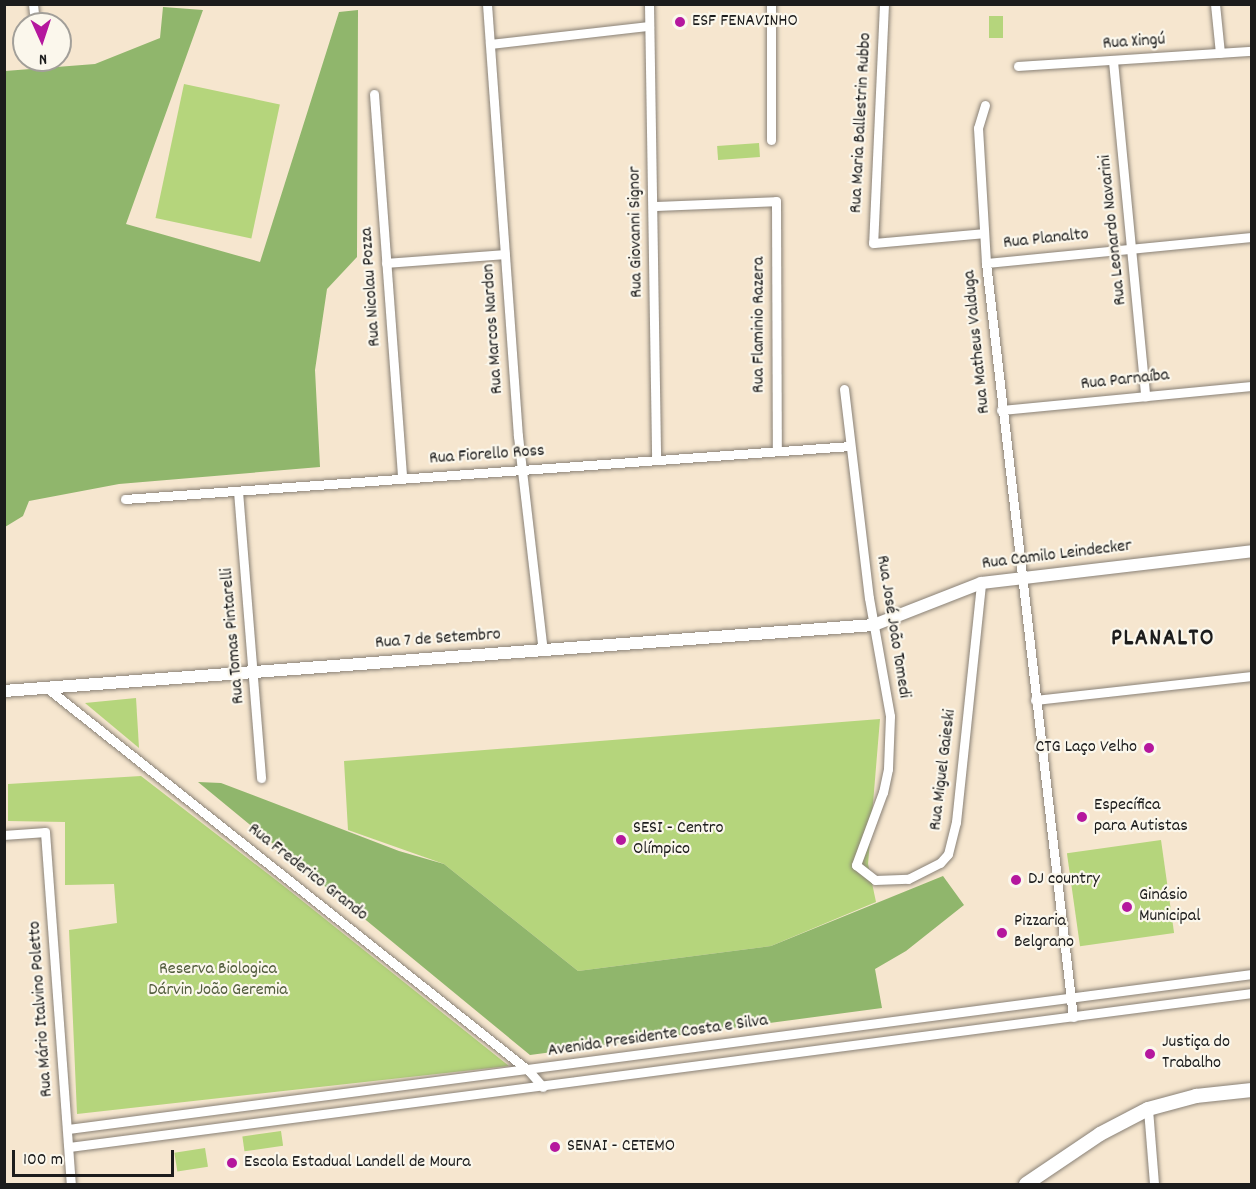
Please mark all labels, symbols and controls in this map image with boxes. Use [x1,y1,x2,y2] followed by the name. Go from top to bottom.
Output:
[692,11,798,33] place label: ESF FENAVINHO
[12,12,72,72] north arrow
[673,15,687,29] marker: ESF FENAVINHO
[1102,30,1166,56] street label: Rua Xingú
[846,32,878,214] street label: Rua Maria Ballestrin Rubbo
[38,47,47,70] text: N
[1095,154,1133,306] street label: Rua Leonardo Navarini
[625,166,649,298] street label: Rua Giovanni Signor
[1002,225,1090,255] street label: Rua Planalto
[357,227,387,347] street label: Rua Nicolau Pozza
[749,257,771,393] street label: Rua Flaminio Razera
[479,263,509,395] street label: Rua Marcos Nardon
[960,269,996,415] street label: Rua Matheus Valduga
[1080,366,1170,396] street label: Rua Parnaíba
[429,441,545,471] street label: Rua Fiorello Ross
[981,536,1133,576] street label: Rua Camilo Leindecker
[870,554,914,700] street label: Rua José João Tomedi
[217,567,251,705] street label: Rua Tomas Pintarelli
[374,625,502,655] street label: Rua 7 de Setembro
[1111,626,1215,654] district label: PLANALTO
[926,708,962,832] street label: Rua Miguel Gaieski
[1035,737,1137,759] place label: CTG Laço Velho
[1142,741,1156,755] marker: CTG Laço Velho
[1094,796,1188,838] place label: Específica para Autistas
[1075,810,1089,824] marker: Específica para Autistas
[243,819,371,927] street label: Rua Frederico Grando
[633,819,723,862] place label: SESI - Centro Olímpico
[614,833,628,847] marker: SESI - Centro Olímpico
[1028,869,1100,891] place label: DJ country
[1009,873,1023,887] marker: DJ country
[1139,886,1200,928] place label: Ginásio Municipal
[1120,900,1134,914] marker: Ginásio Municipal
[1014,912,1074,954] place label: Pizzaria Belgrano
[25,920,59,1098] street label: Rua Mário Italvino Poletto
[995,926,1009,940] marker: Pizzaria Belgrano
[148,960,288,1002] park label: Reserva Biologica Dárvin João Geremia
[547,1011,769,1063] street label: Avenida Presidente Costa e Silva
[1162,1033,1230,1076] place label: Justiça do Trabalho
[1143,1047,1157,1061] marker: Justiça do Trabalho
[567,1136,675,1158] place label: SENAI - CETEMO
[15,1138,177,1176] scale bar
[548,1140,562,1154] marker: SENAI - CETEMO
[23,1148,63,1173] text: 100 m
[244,1152,471,1174] place label: Escola Estadual Landell de Moura
[225,1156,239,1170] marker: Escola Estadual Landell de Moura

